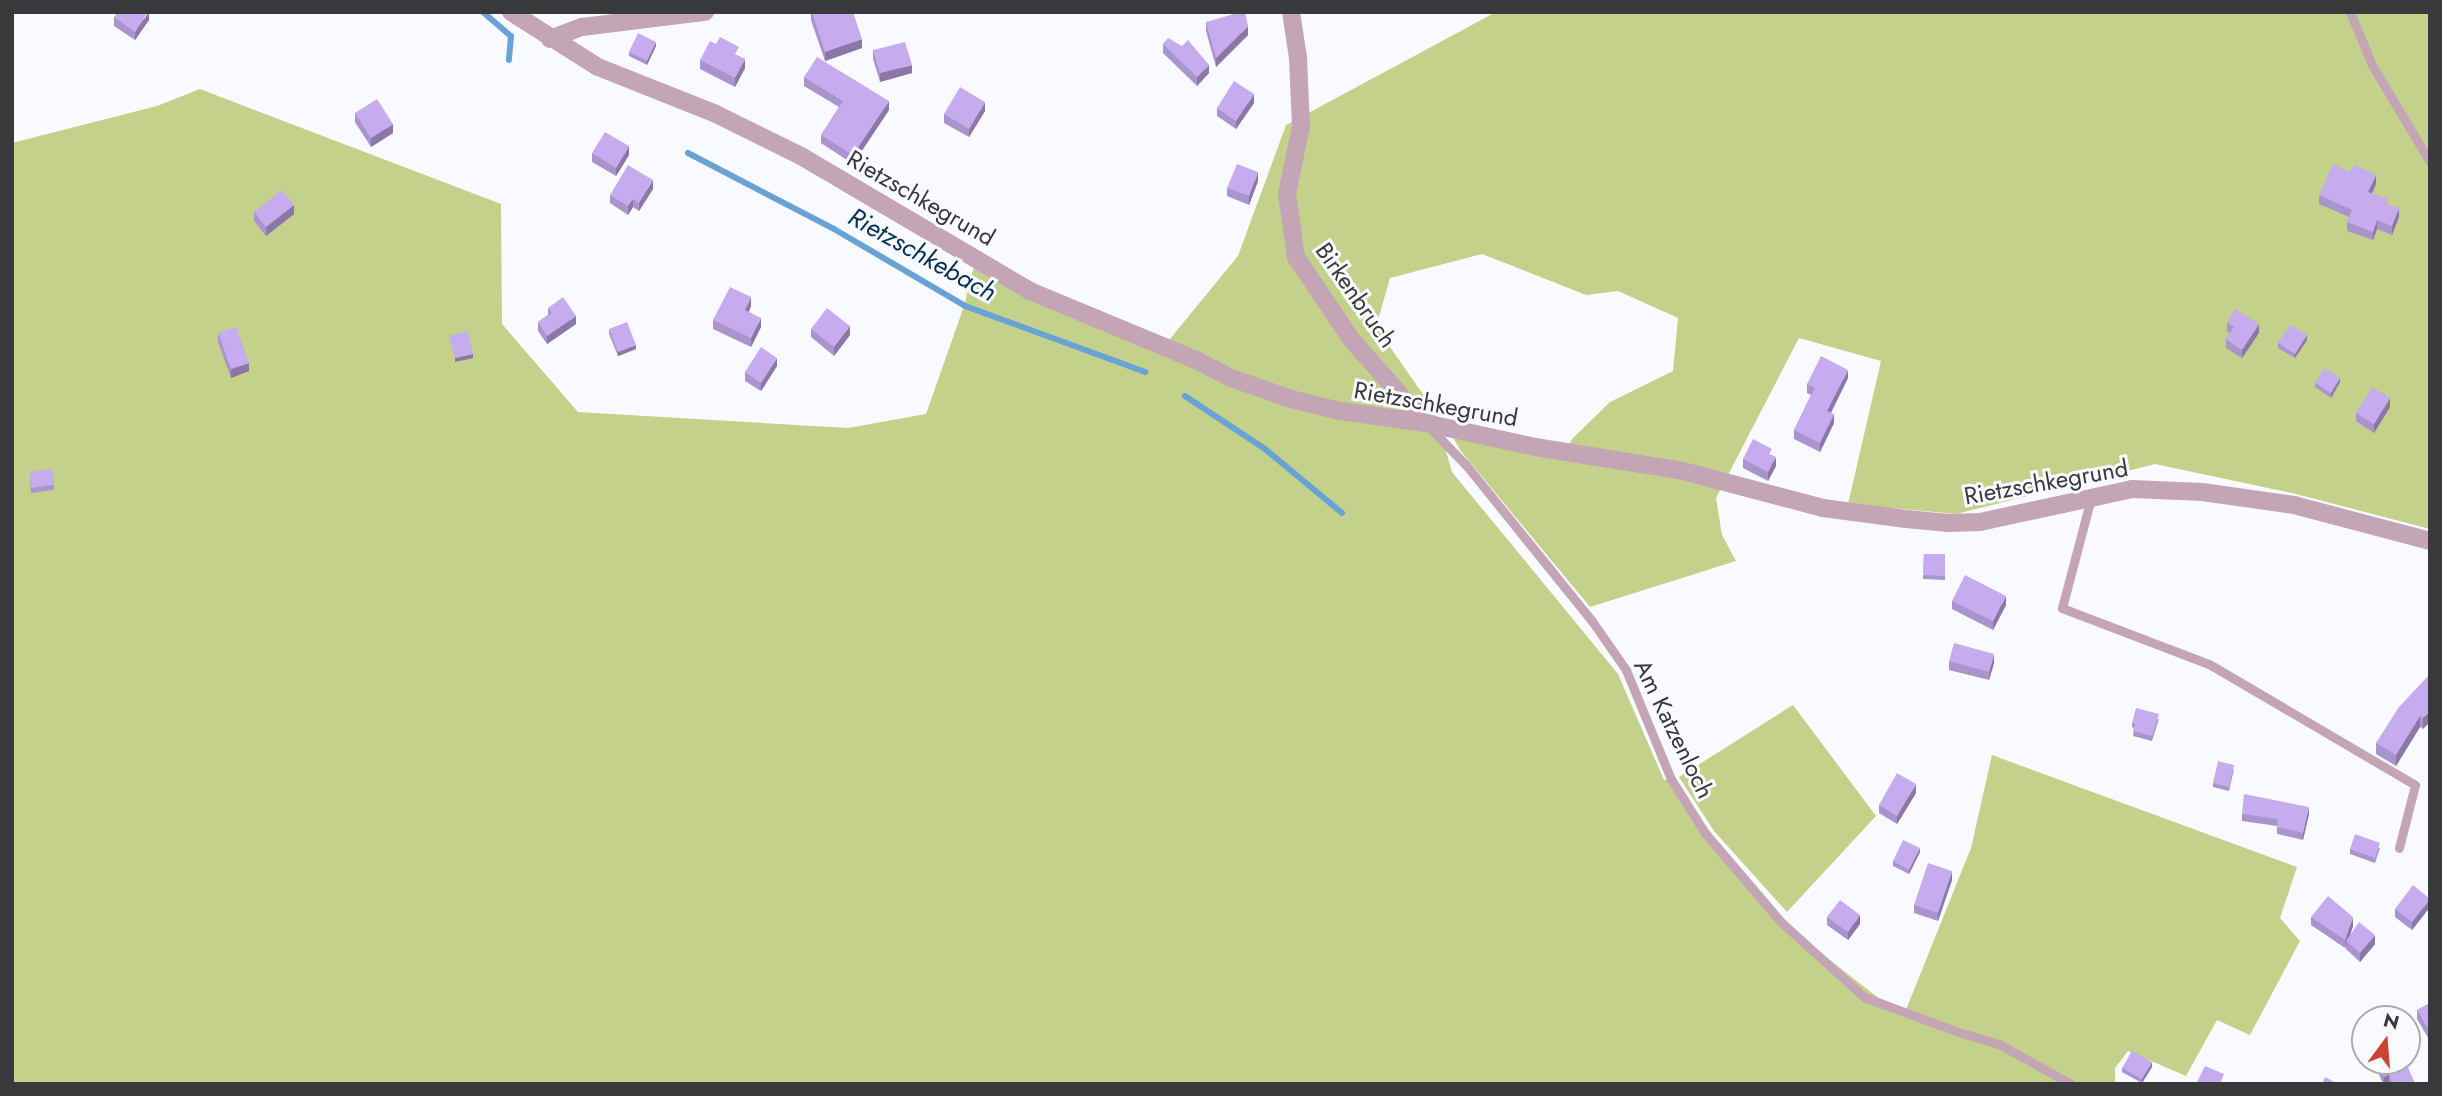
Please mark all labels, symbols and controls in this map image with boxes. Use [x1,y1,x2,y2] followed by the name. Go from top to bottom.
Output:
[842,144,1000,252] street label: Rietzschkegrund
[842,201,1002,309] water label: Rietzschkebach
[1309,237,1403,353] street label: Birkenbruch
[1352,375,1520,433] street label: Rietzschkegrund
[1962,453,2130,511] street label: Rietzschkegrund
[1628,655,1720,803] street label: Am Katzenloch
[2351,1005,2421,1075] north arrow
[2380,1006,2402,1036] text: N

